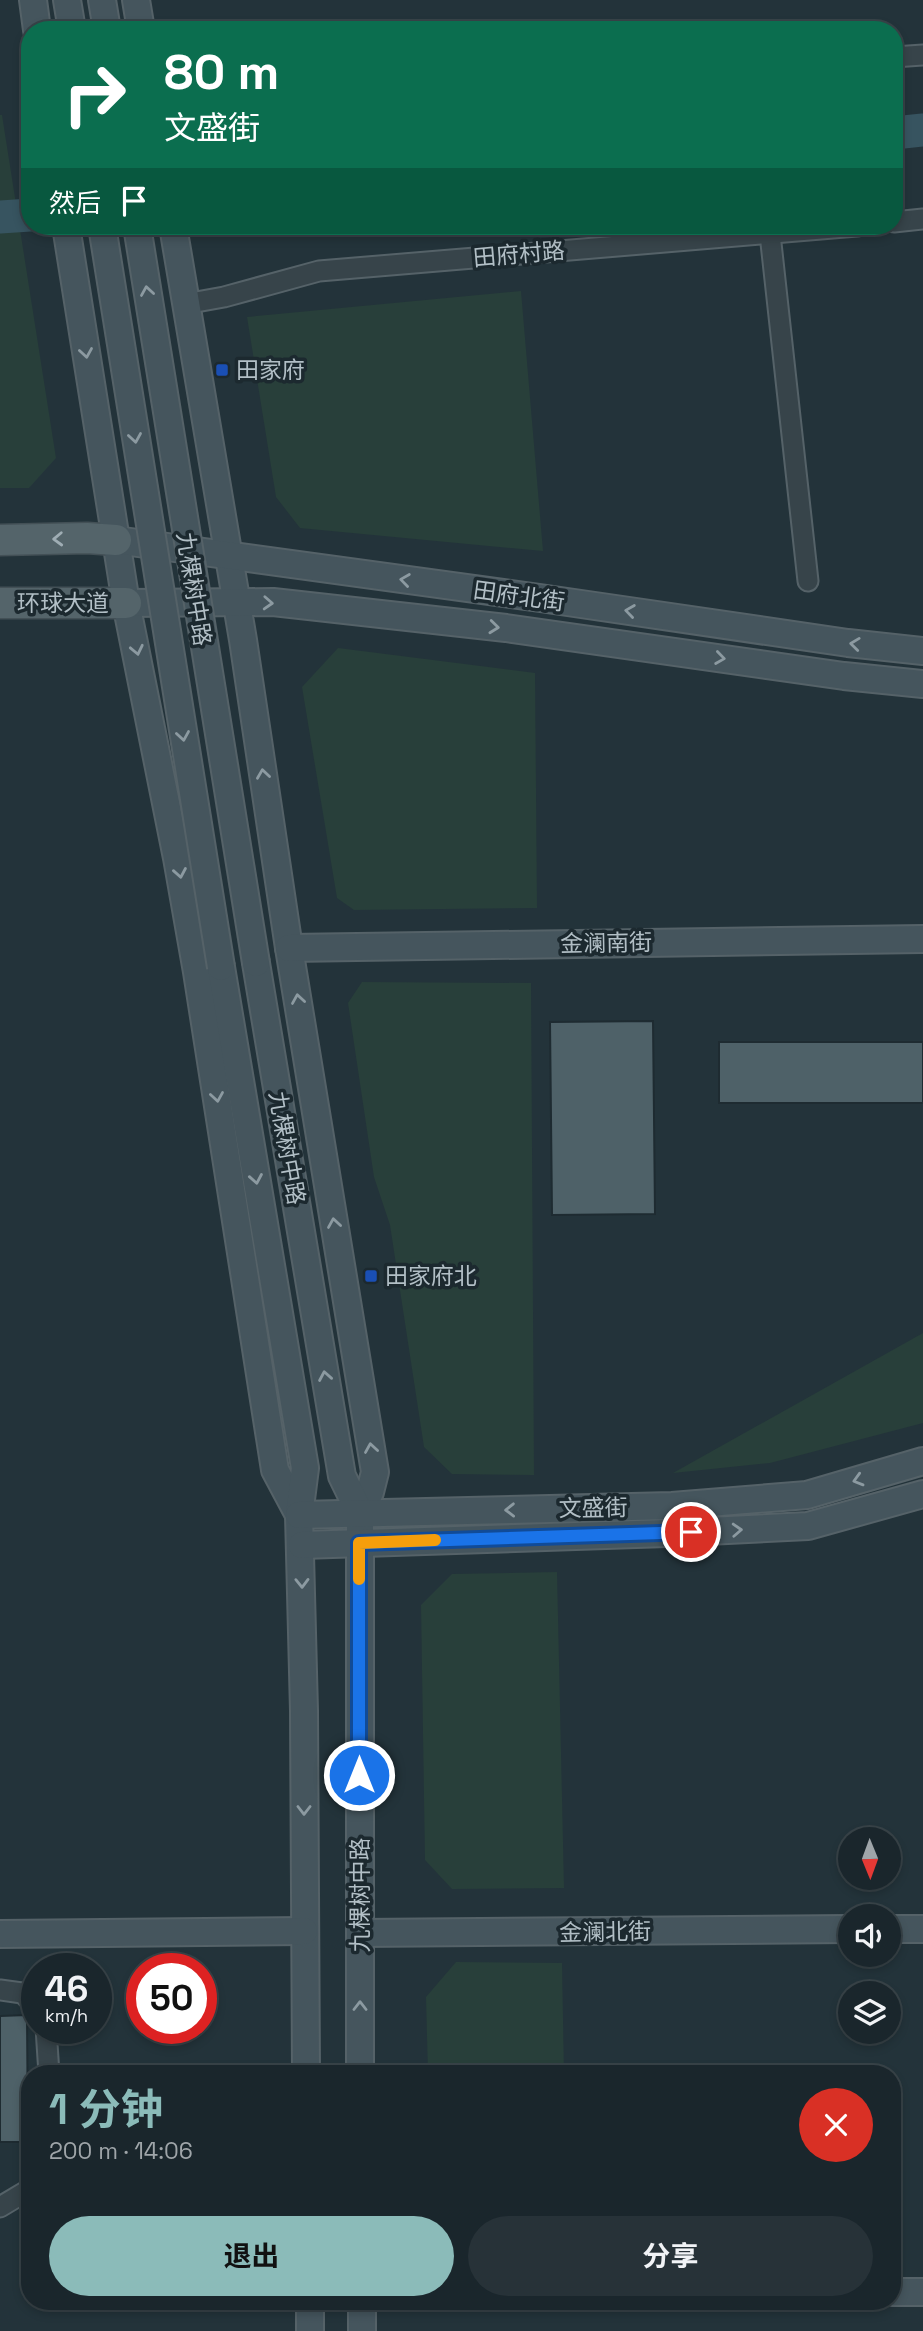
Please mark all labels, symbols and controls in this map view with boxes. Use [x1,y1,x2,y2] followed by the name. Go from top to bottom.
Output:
[164,41,279,103] text: 80 m
[49,49,140,140] icon: right
[164,108,260,148] text: 文盛街
[115,182,153,220] icon: arrive
[49,186,101,220] text: 然后
[472,235,566,273] street label: 田府村路
[140,285,155,297] one-way arrow
[78,347,93,359] one-way arrow
[236,355,305,385] place label: 田家府
[214,362,230,378] marker: 田家府
[127,433,142,444] one-way arrow
[170,530,218,648] street label: 九棵树中路
[52,531,63,546] one-way arrow
[399,573,410,588] one-way arrow
[471,575,567,617] street label: 田府北街
[17,588,109,618] street label: 环球大道
[263,595,274,610] one-way arrow
[624,604,636,619] one-way arrow
[488,619,500,634] one-way arrow
[849,637,860,652] one-way arrow
[128,644,143,656] one-way arrow
[714,651,725,666] one-way arrow
[175,730,190,741] one-way arrow
[256,768,271,780] one-way arrow
[172,867,187,879] one-way arrow
[560,927,652,959] street label: 金澜南街
[291,993,306,1005] one-way arrow
[262,1089,312,1207] street label: 九棵树中路
[209,1092,224,1103] one-way arrow
[248,1173,263,1185] one-way arrow
[327,1217,342,1229] one-way arrow
[385,1261,477,1291] place label: 田家府北
[363,1268,379,1284] marker: 田家府北
[319,1370,334,1382] one-way arrow
[364,1442,379,1454] one-way arrow
[852,1472,864,1487] one-way arrow
[558,1492,628,1524] street label: 文盛街
[504,1502,515,1518] one-way arrow
[661,1502,721,1562] pin
[672,1513,710,1551] icon: arrive
[732,1522,743,1537] one-way arrow
[294,1578,310,1589] one-way arrow
[322,1738,396,1812] position arrow
[296,1806,312,1816] one-way arrow
[838,1827,901,1890] north arrow
[838,1827,901,2044] map controls
[345,1838,375,1953] street label: 九棵树中路
[838,1904,901,1967] button: sound
[559,1916,651,1948] street label: 金澜北街
[126,1953,217,2044] speed limit sign: 50
[45,1967,88,2011] text: 46
[838,1981,901,2044] button: layers
[352,2000,368,2010] one-way arrow
[45,2004,88,2027] text: km/h
[49,2083,163,2136] text: 1 分钟
[799,2088,873,2162] button: close
[49,2136,193,2166] text: 200 m · 14:06
[49,2216,454,2296] button: 退出
[468,2216,873,2296] button: 分享

